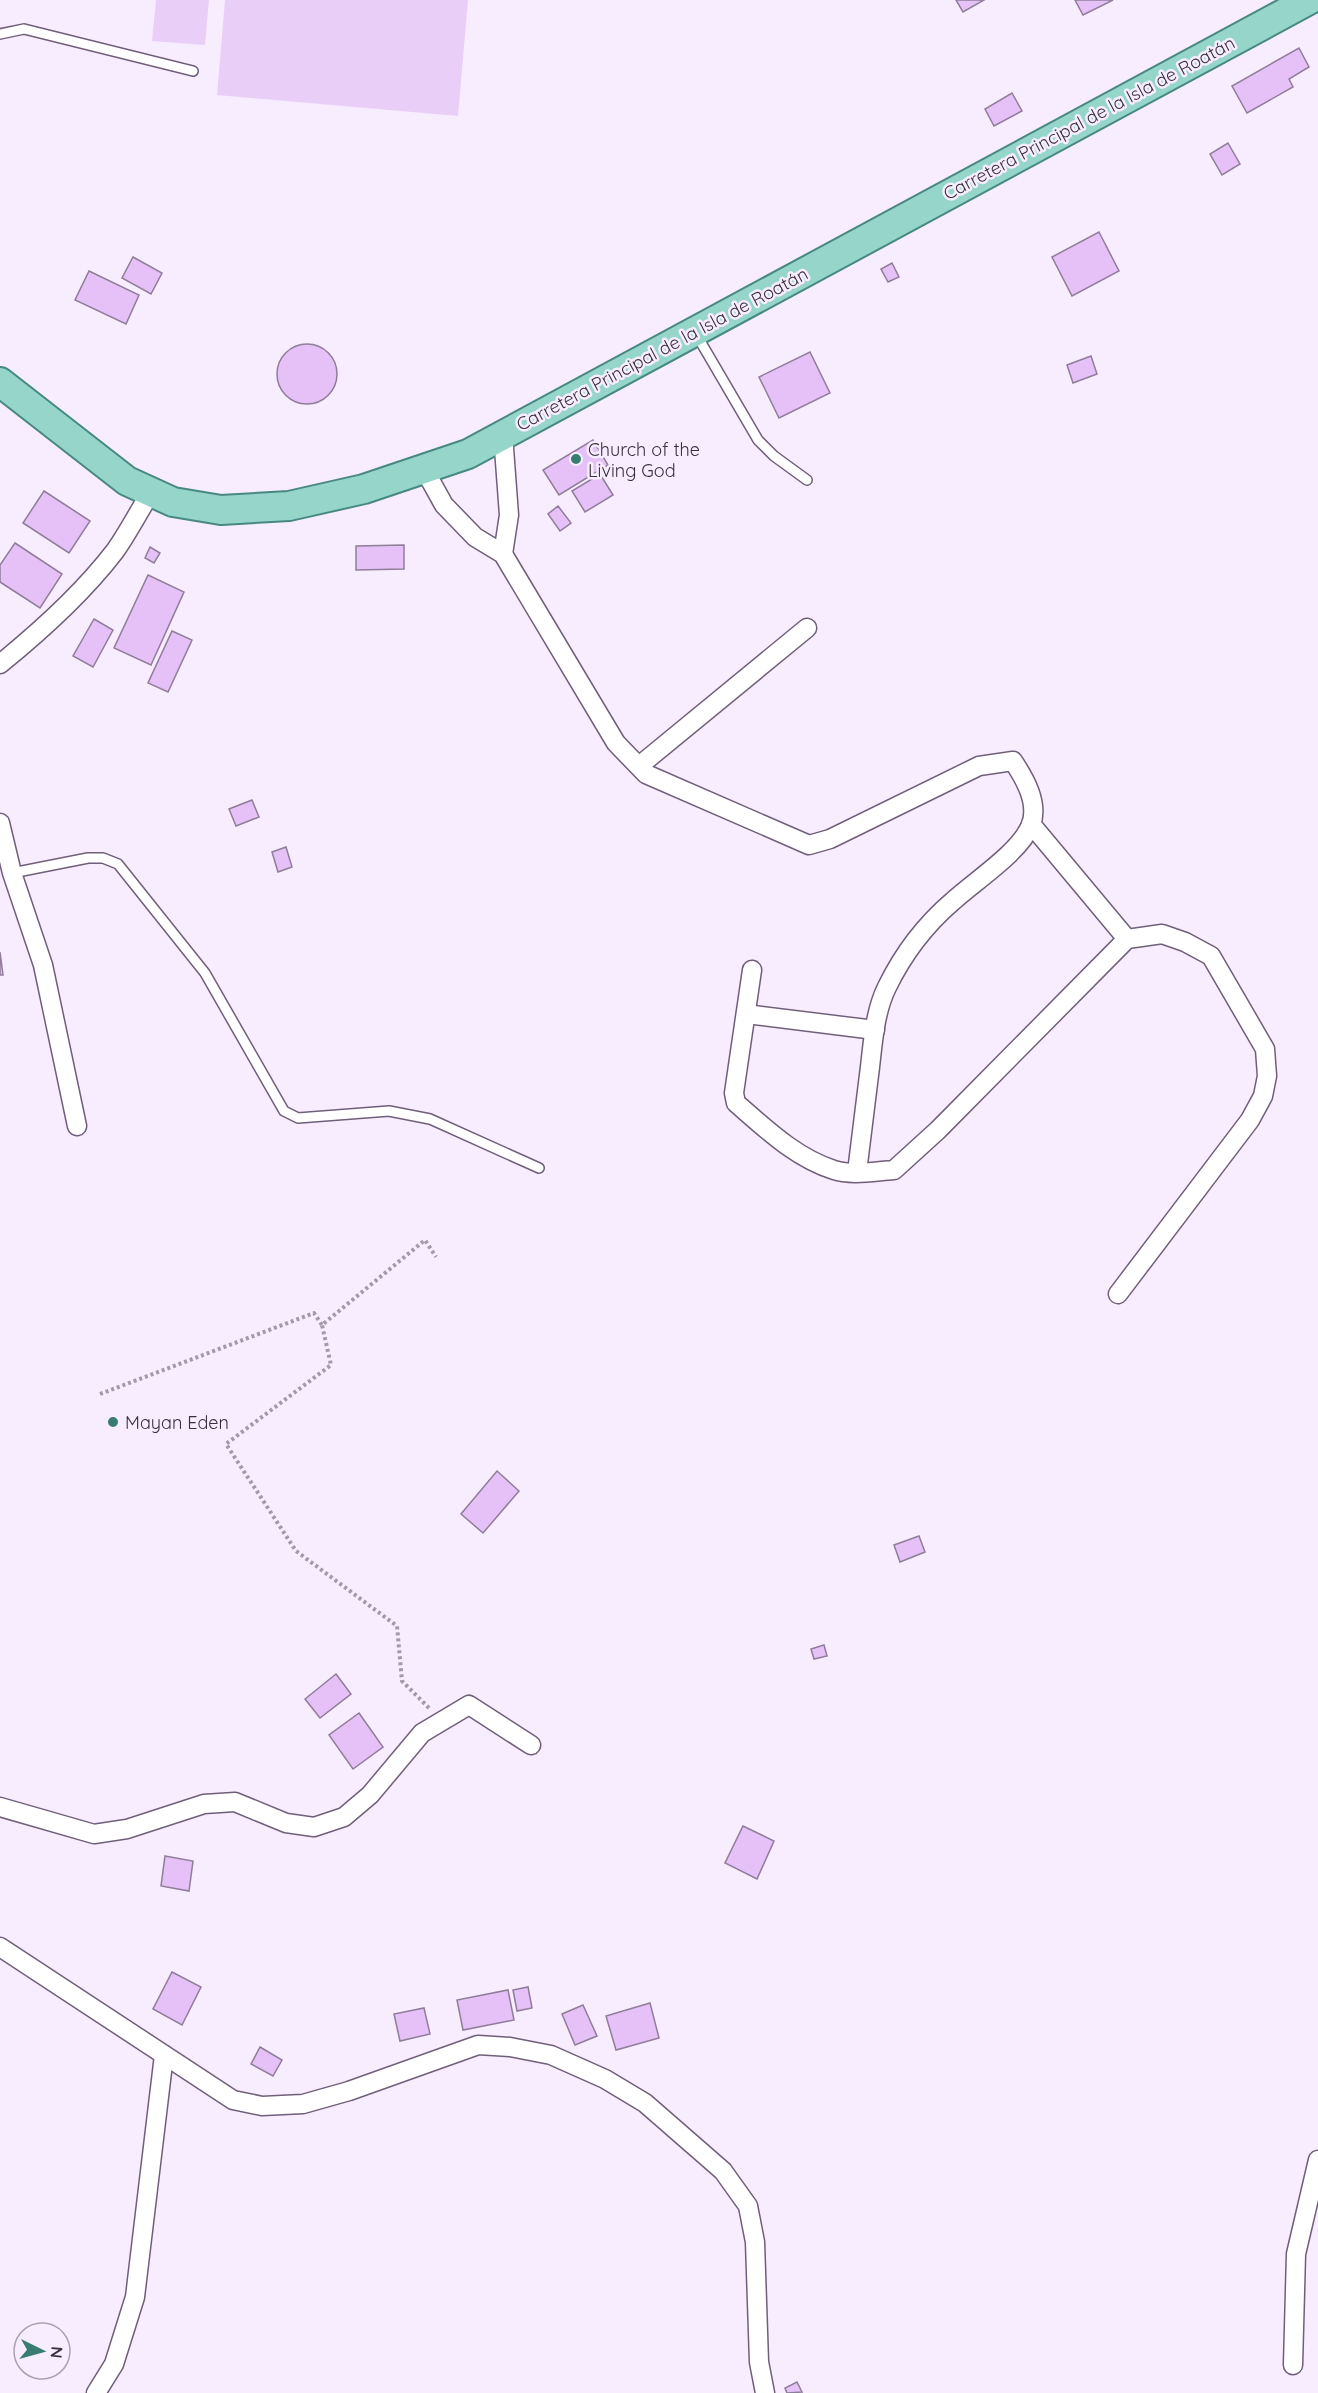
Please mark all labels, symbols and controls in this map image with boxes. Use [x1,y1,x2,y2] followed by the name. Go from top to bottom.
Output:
[939,31,1239,205] street label: Carretera Principal de la Isla de Roatán
[512,262,812,436] street label: Carretera Principal de la Isla de Roatán
[588,438,700,482] place label: Church of the Living God
[569,452,583,466] marker: Church of the Living God
[125,1411,229,1434] place label: Mayan Eden
[106,1415,120,1429] marker: Mayan Eden
[12,2321,72,2381] north arrow
[46,2346,67,2359] text: N

